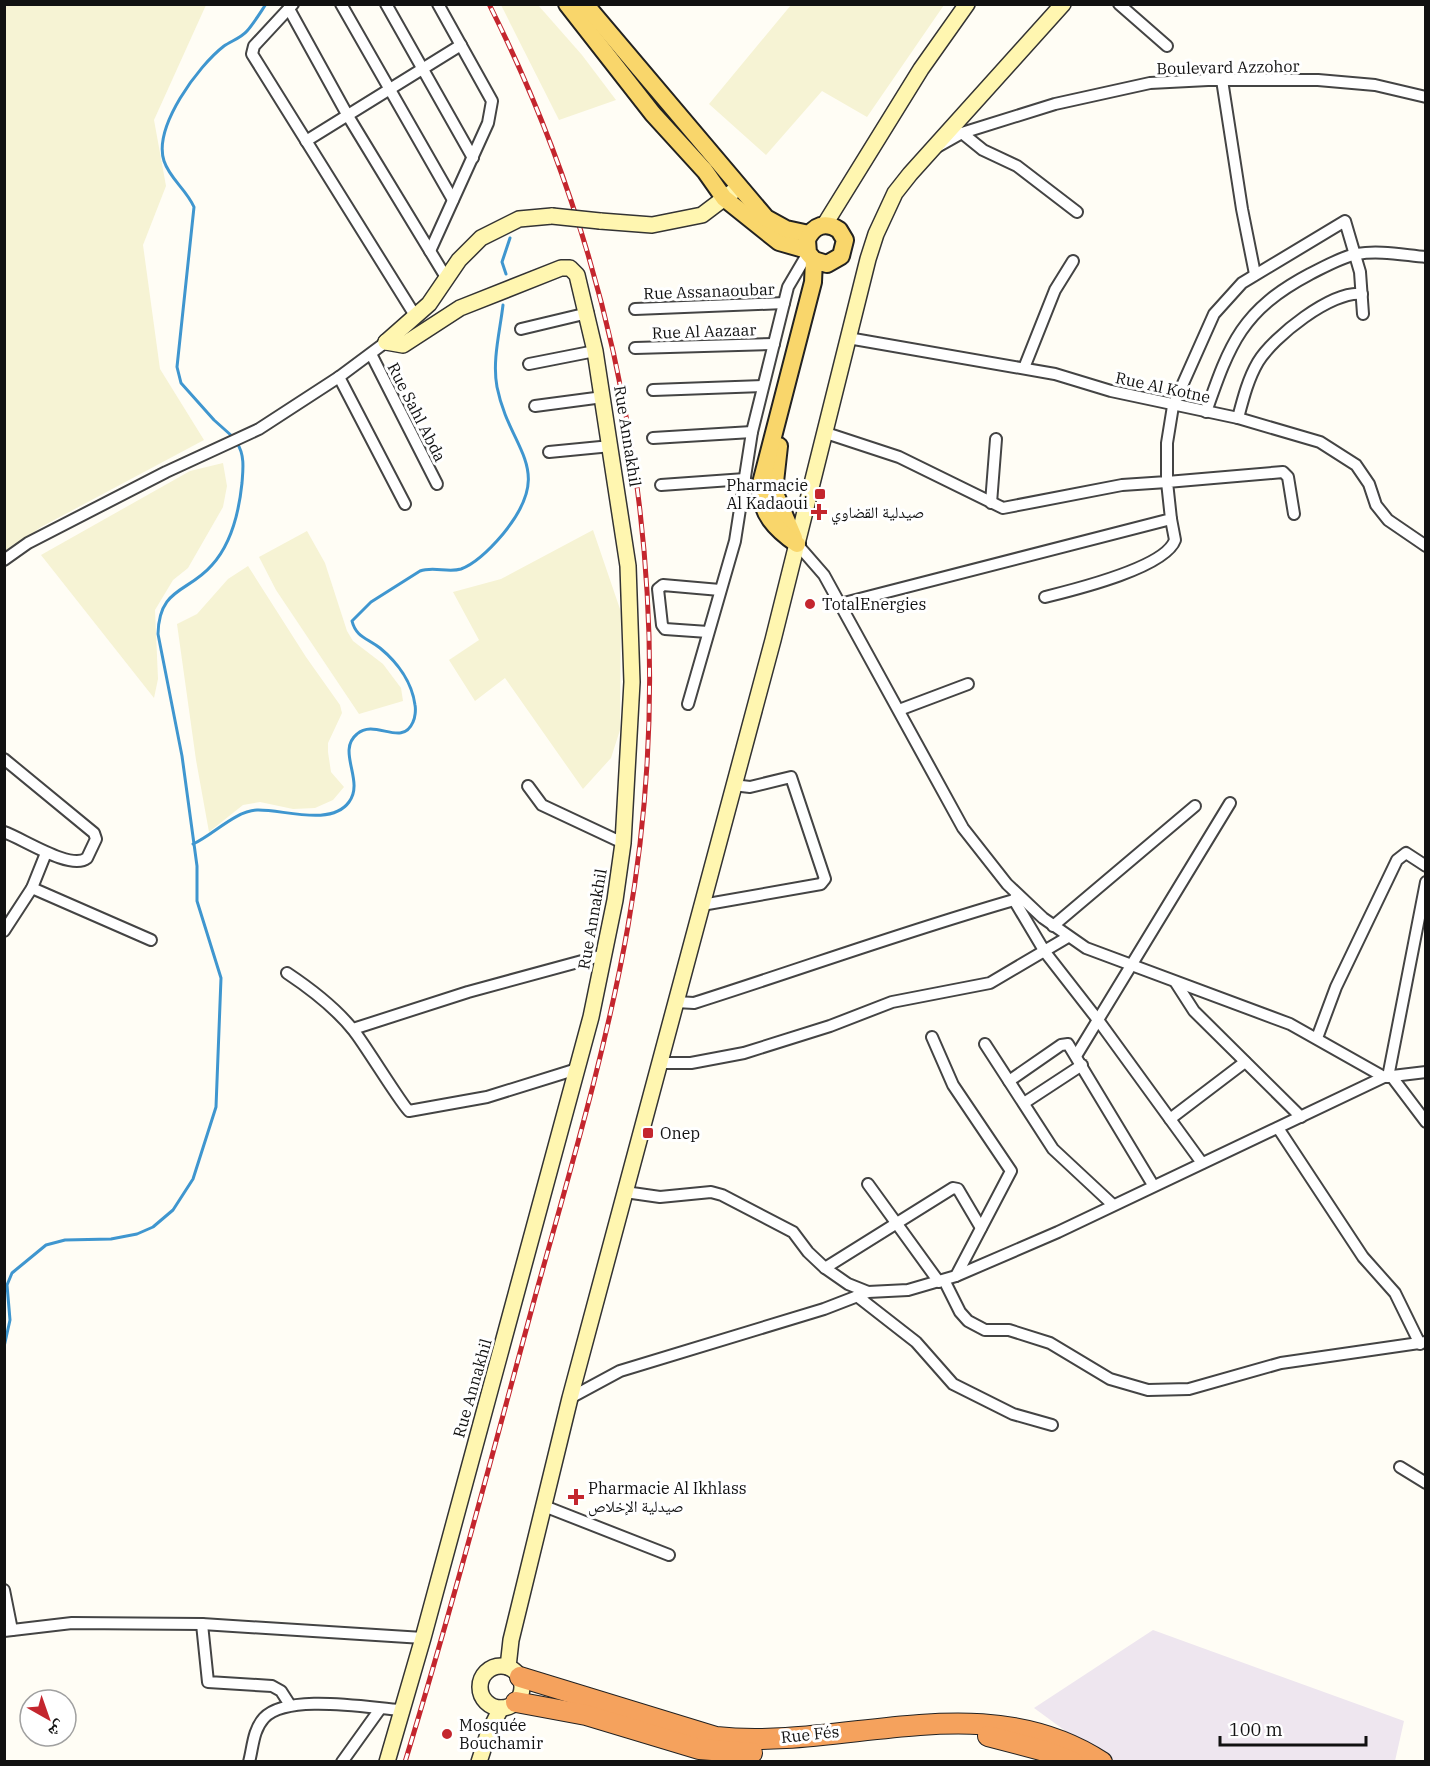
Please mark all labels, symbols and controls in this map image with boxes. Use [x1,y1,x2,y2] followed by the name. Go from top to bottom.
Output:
[1156,56,1300,78] street label: Boulevard Azzohor
[643,279,775,303] street label: Rue Assanaoubar
[651,319,757,343] street label: Rue Al Aazaar
[383,359,451,465] street label: Rue Sahl Abda
[1114,367,1212,407] street label: Rue Al Kotne
[610,384,646,488] street label: Rue Annakhil
[726,475,808,513] place label: Pharmacie Al Kadaoui
[813,487,827,501] marker: Pharmacie Al Kadaoui
[831,502,924,525] place label: صيدلية القضاوي
[812,505,826,519] marker: صيدلية القضاوي
[822,594,926,614] place label: TotalEnergies
[803,597,817,611] marker: TotalEnergies
[573,867,611,971] street label: Rue Annakhil
[660,1123,700,1143] place label: Onep
[641,1126,655,1140] marker: Onep
[448,1336,496,1440] street label: Rue Annakhil
[588,1478,747,1517] place label: Pharmacie Al Ikhlass صيدلية الإخلاص
[569,1490,583,1504] marker: Pharmacie Al Ikhlass صيدلية الإخلاص
[18,1688,78,1748] north arrow
[1220,1709,1366,1747] scale bar
[459,1715,543,1753] place label: Mosquée Bouchamir
[45,1716,71,1743] text: ش
[1229,1718,1283,1741] text: 100 m
[780,1721,840,1747] street label: Rue Fés
[440,1727,454,1741] marker: Mosquée Bouchamir

